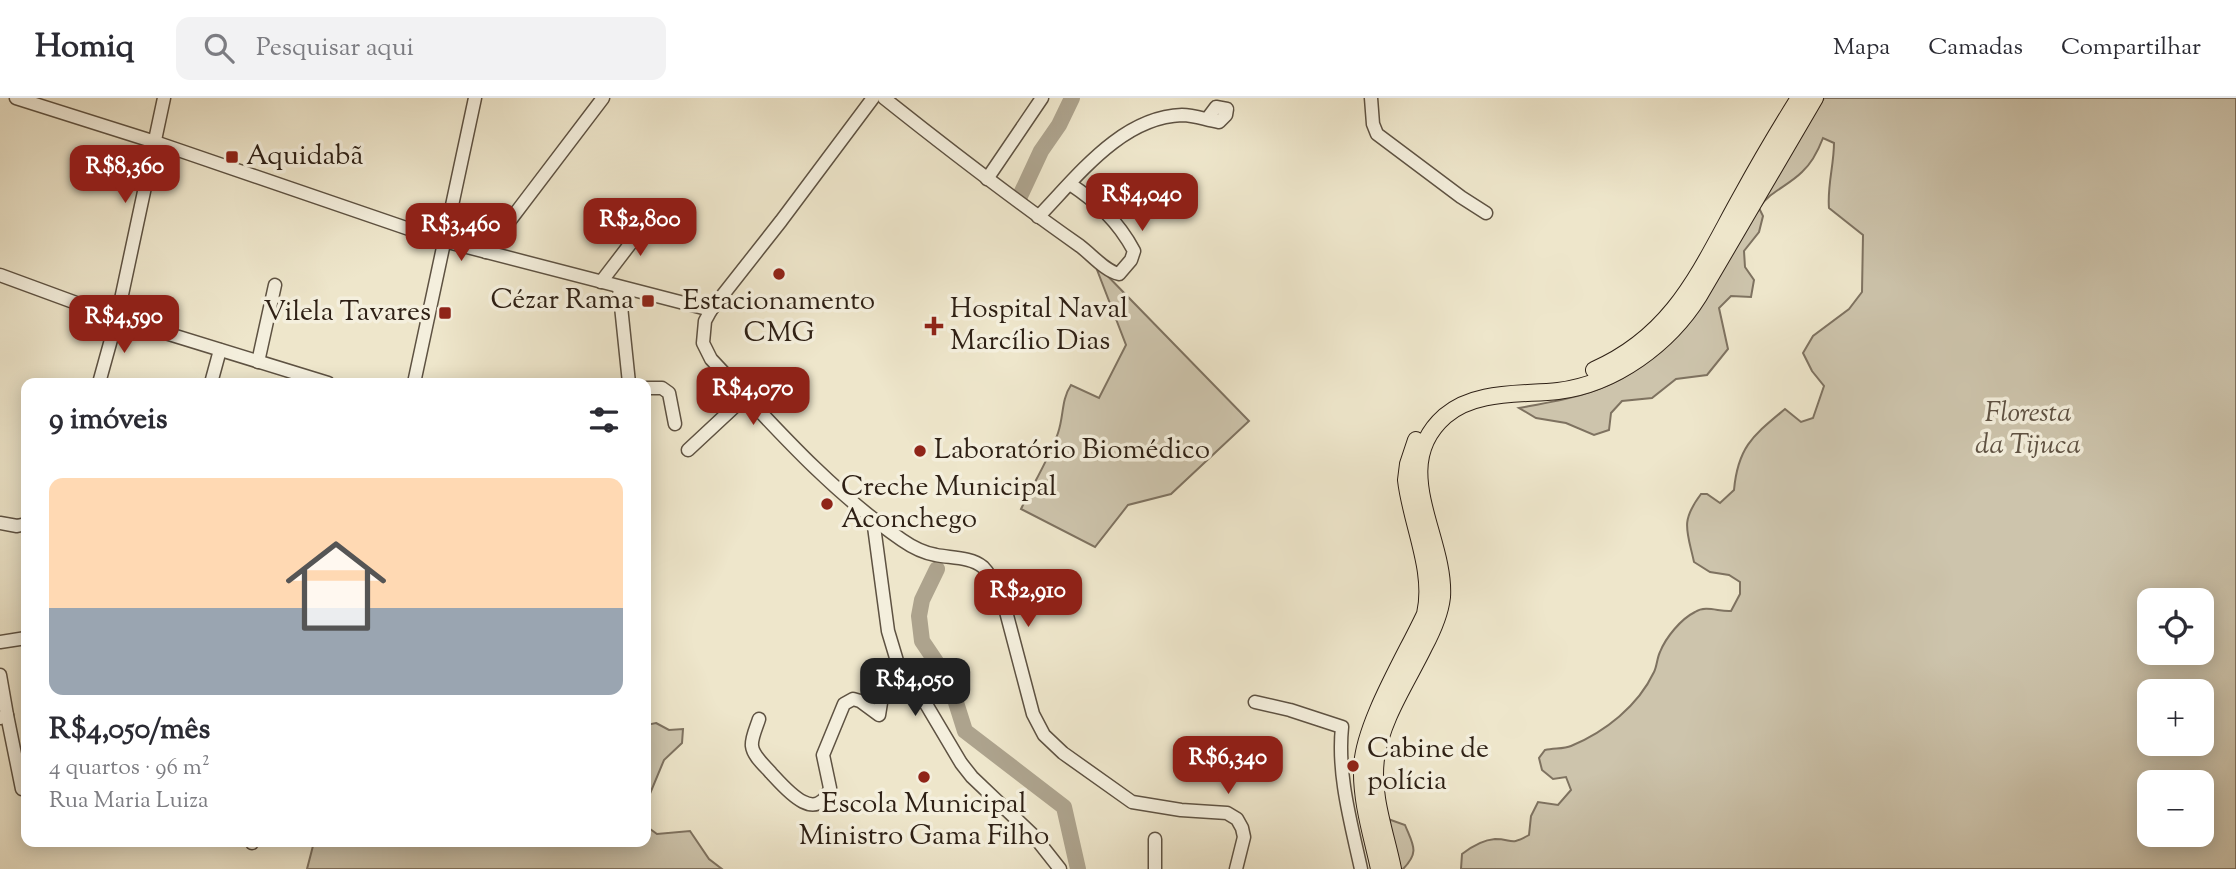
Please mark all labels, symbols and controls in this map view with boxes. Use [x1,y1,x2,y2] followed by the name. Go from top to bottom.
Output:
[176,17,666,80] search box
[35,24,134,72] text: Homiq
[200,29,238,67] icon: search
[256,30,414,67] text: Pesquisar aqui
[1833,31,1890,65] text: Mapa
[1928,31,2023,65] text: Camadas
[2061,31,2201,65] text: Compartilhar
[246,137,363,177] place label: Aquidabã
[60,146,190,205] pin: R$8,360
[224,149,240,165] marker: Aquidabã
[86,151,164,184] text: R$8,360
[1077,174,1207,233] pin: R$4,040
[1102,179,1182,212] text: R$4,040
[575,198,705,258] pin: R$2,800
[396,204,526,263] pin: R$3,460
[599,204,681,237] text: R$2,800
[422,209,500,242] text: R$3,460
[771,266,787,282] marker: Estacionamento CMG
[491,281,634,321] place label: Cézar Rama
[683,282,875,354] place label: Estacionamento CMG
[950,290,1128,362] place label: Hospital Naval Marcílio Dias
[264,293,431,333] place label: Vilela Tavares
[640,293,656,309] marker: Cézar Rama
[59,296,189,355] pin: R$4,590
[85,301,163,334] text: R$4,590
[437,305,453,321] marker: Vilela Tavares
[924,316,944,336] marker: Hospital Naval Marcílio Dias
[688,368,818,427] pin: R$4,070
[713,373,793,406] text: R$4,070
[1975,394,2081,466] park label: Floresta da Tijuca
[49,399,168,442] text: 9 imóveis
[585,401,623,439] icon: filters
[934,431,1210,471] place label: Laboratório Biomédico
[912,443,928,459] marker: Laboratório Biomédico
[841,468,1057,540] place label: Creche Municipal Aconchego
[819,496,835,512] marker: Creche Municipal Aconchego
[273,523,399,649] icon: home
[963,570,1093,629] pin: R$2,910
[990,575,1066,608] text: R$2,910
[2137,588,2214,847] map controls
[2137,588,2214,665] button: locate
[850,658,980,718] pin: R$4,050
[876,664,954,697] text: R$4,050
[2137,679,2214,756] button: +
[49,709,210,752] text: R$4,050/mês
[1367,730,1489,802] place label: Cabine de polícia
[1163,736,1293,796] pin: R$6,340
[1189,742,1267,775] text: R$6,340
[49,752,210,785] text: 4 quartos · 96 m²
[1345,758,1361,774] marker: Cabine de polícia
[916,769,932,785] marker: Escola Municipal Ministro Gama Filho
[2137,770,2214,847] button: −
[49,785,209,818] text: Rua Maria Luiza
[799,785,1049,857] place label: Escola Municipal Ministro Gama Filho

